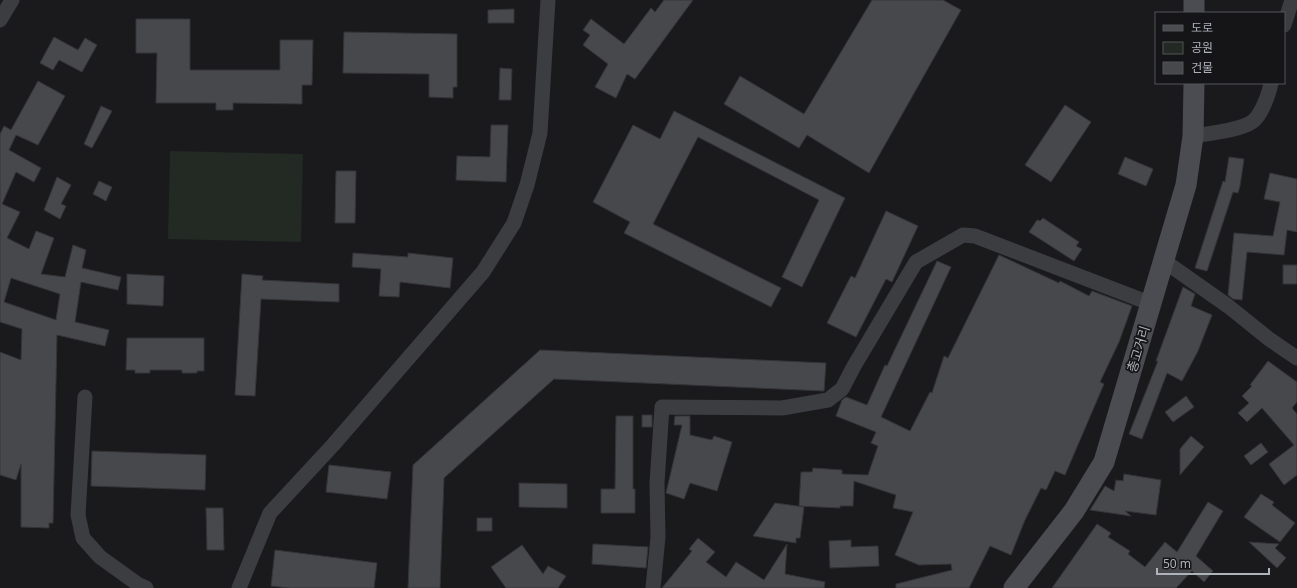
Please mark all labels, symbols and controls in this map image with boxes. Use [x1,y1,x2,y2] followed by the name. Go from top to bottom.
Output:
[1155,12,1285,84] legend
[1191,19,1213,36] text: 도로
[1191,39,1213,56] text: 공원
[1191,59,1213,76] text: 건물
[1122,323,1154,375] street label: 총고거리
[1157,550,1269,576] scale bar
[1163,555,1191,572] text: 50 m

